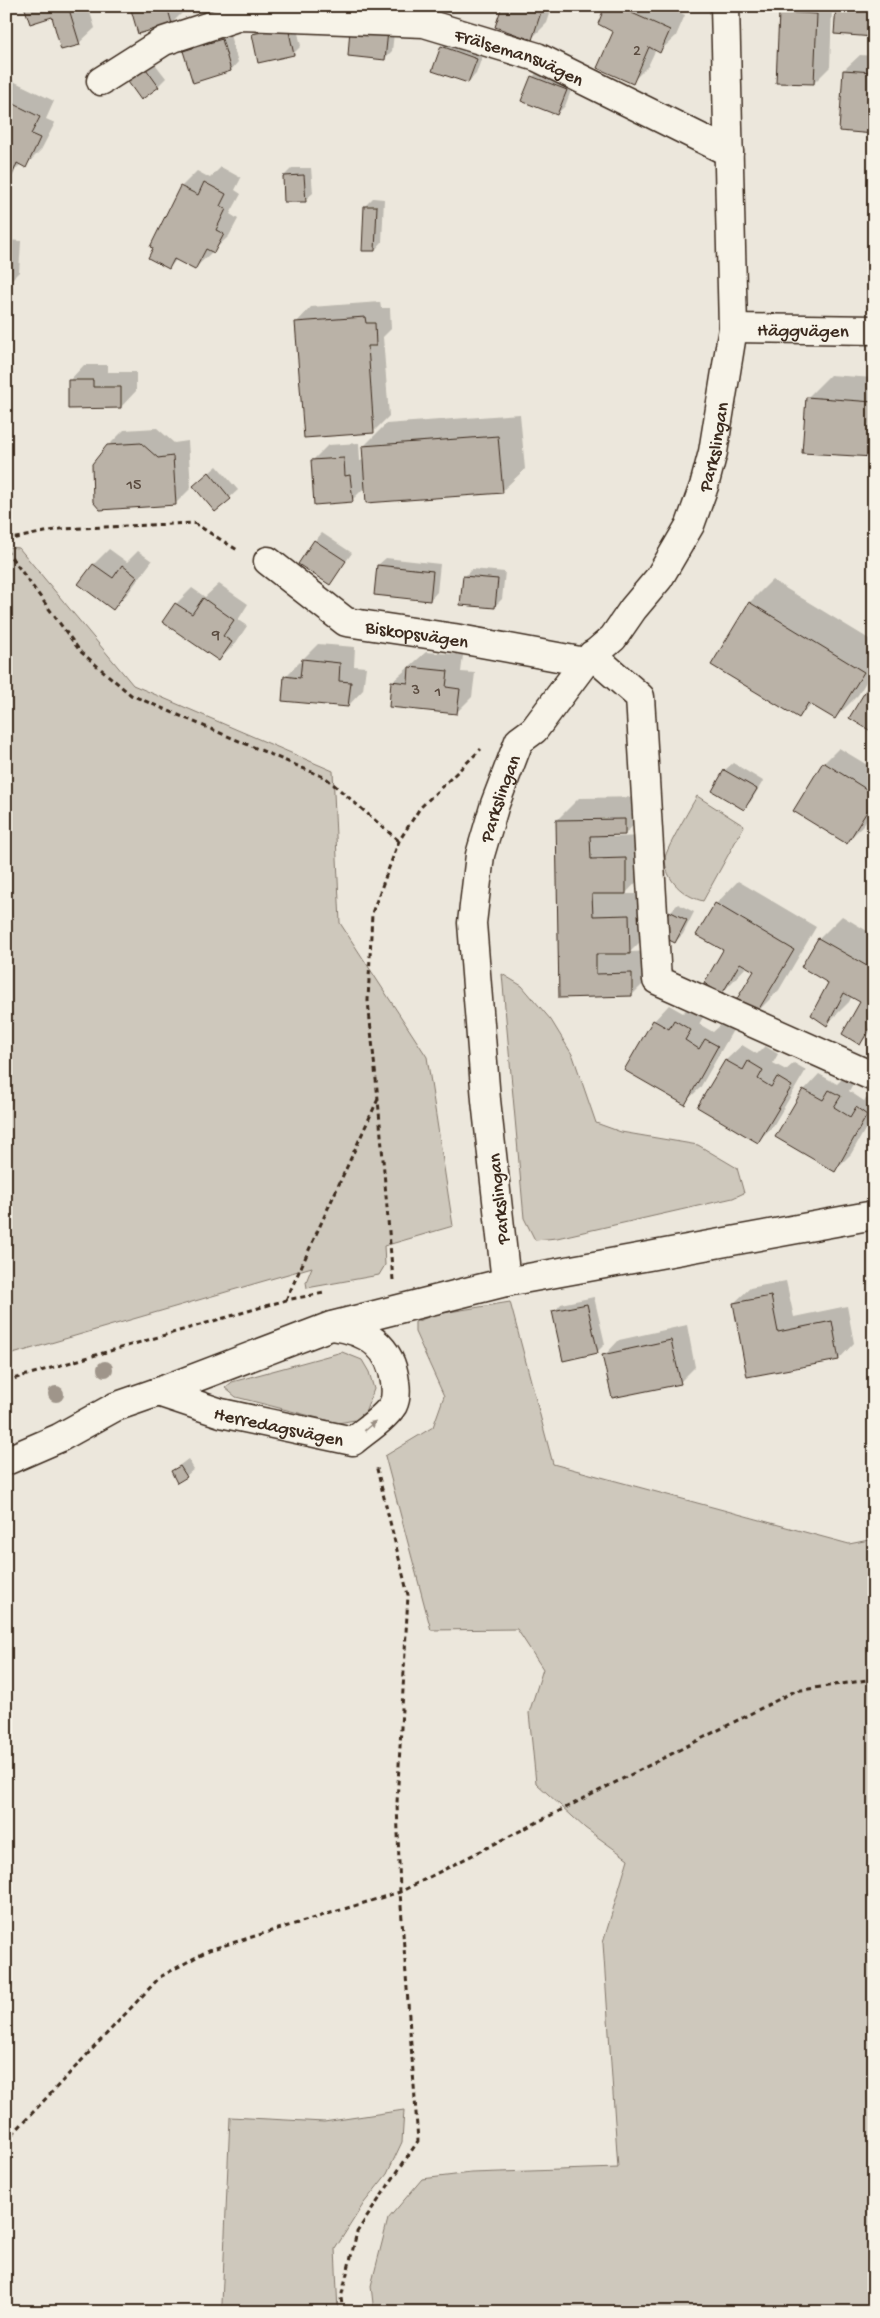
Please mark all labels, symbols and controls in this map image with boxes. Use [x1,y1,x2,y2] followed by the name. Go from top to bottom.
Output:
[450,25,587,93] street label: Frälsemansvägen
[633,43,641,62] house number: 2
[757,320,849,345] street label: Häggvägen
[695,401,736,496] street label: Parkslingan
[126,477,141,496] house number: 15
[362,617,470,655] street label: Biskopsvägen
[211,627,220,646] house number: 9
[411,682,420,701] house number: 3
[434,684,441,703] house number: 1
[476,752,528,846] street label: Parkslingan
[484,1152,517,1246] street label: Parkslingan
[210,1403,346,1454] street label: Herredagsvägen
[363,1421,376,1432] one-way arrow

